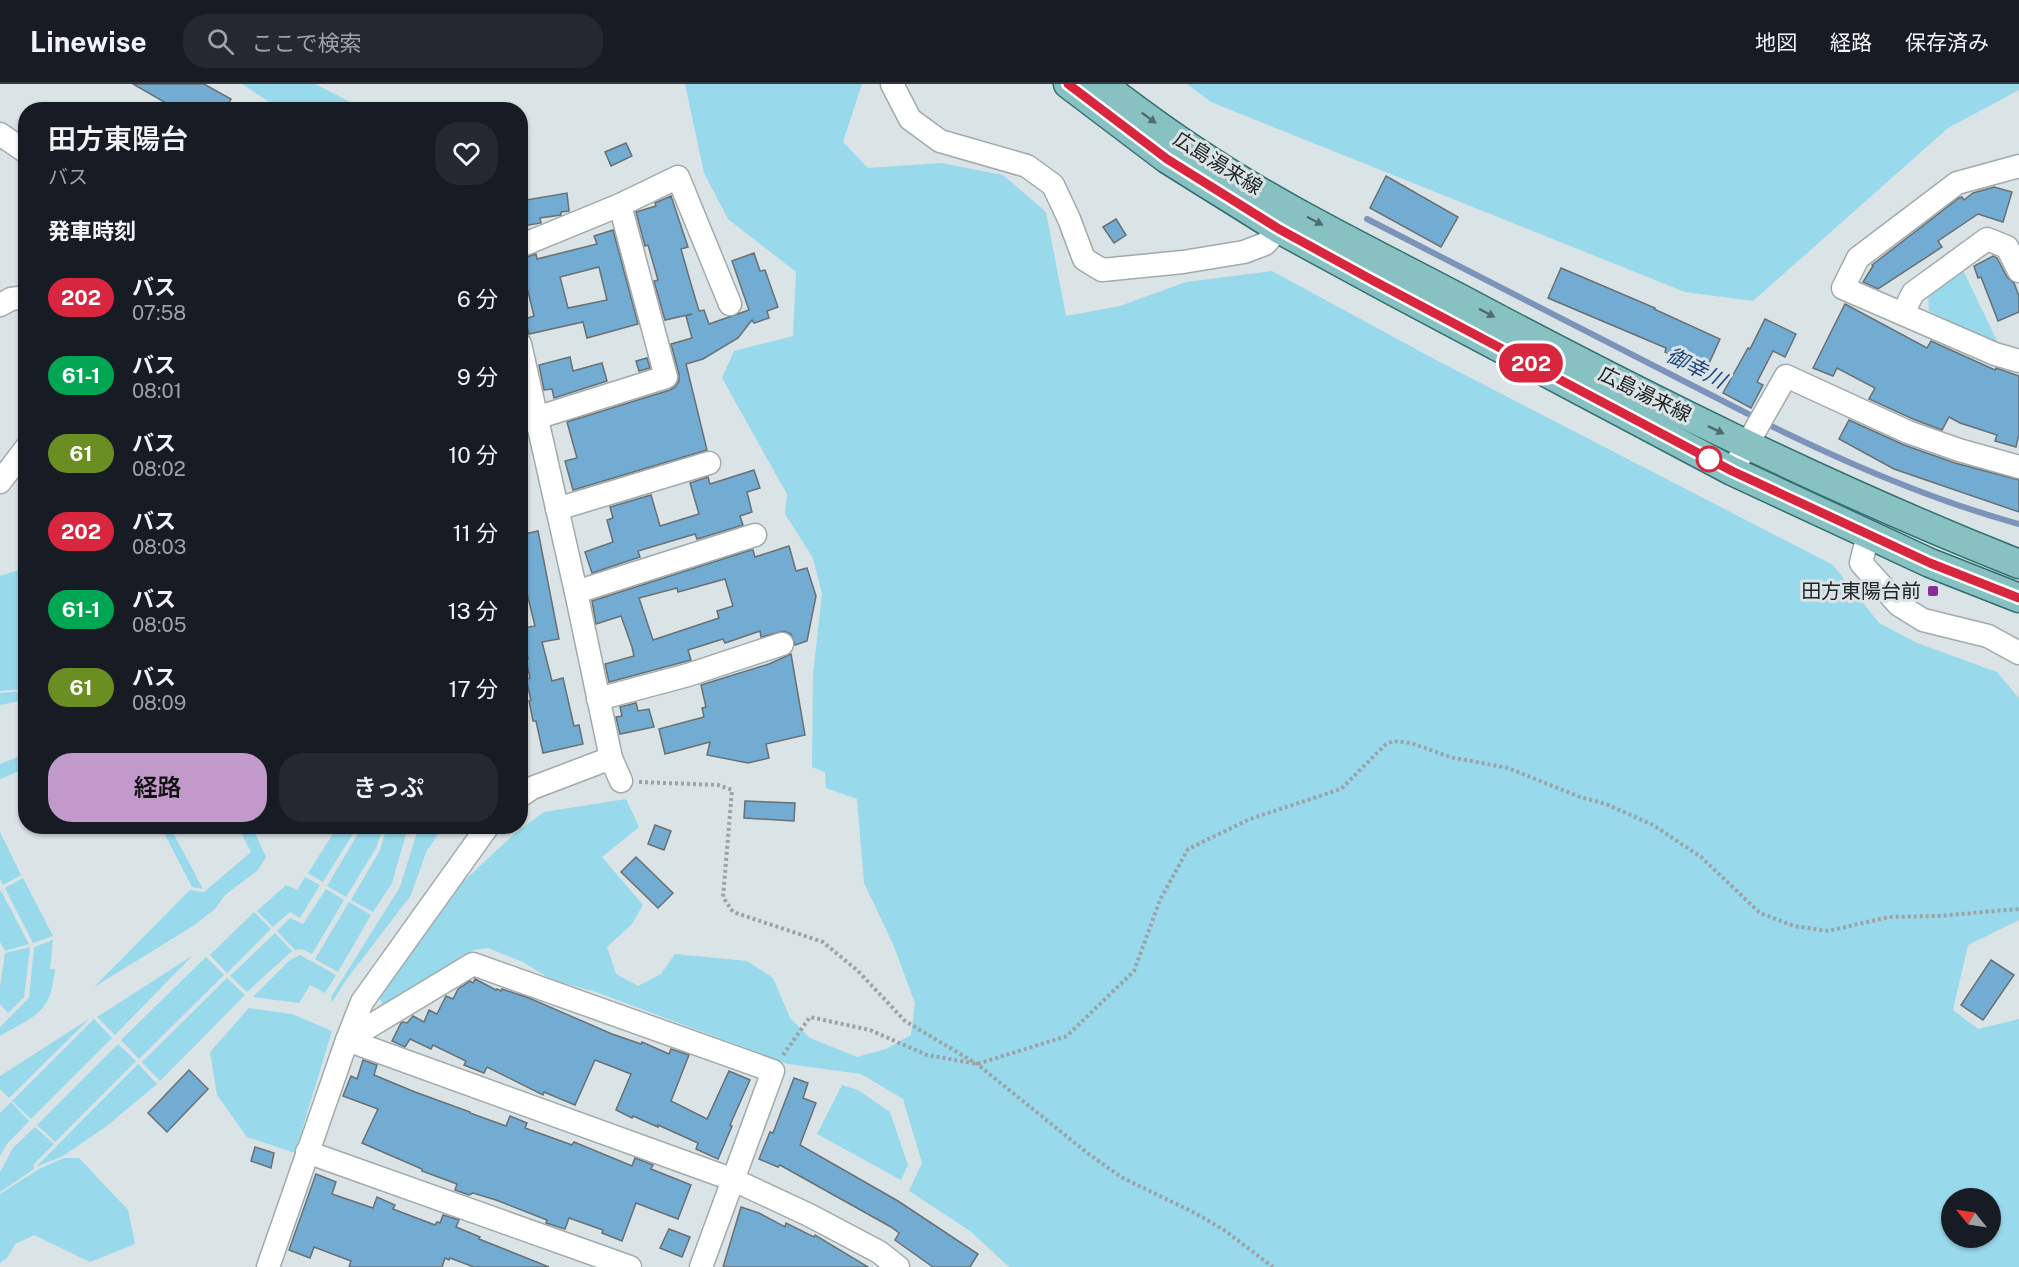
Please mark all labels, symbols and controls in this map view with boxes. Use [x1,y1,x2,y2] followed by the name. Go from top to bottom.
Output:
[183,14,603,68] search box
[30,25,147,58] text: Linewise
[204,25,237,58] icon: search
[252,30,362,56] text: ここで検索
[1755,30,1797,55] text: 地図
[1830,30,1872,55] text: 経路
[1905,30,1989,55] text: 保存済み
[1140,112,1156,124] one-way arrow
[48,122,188,155] text: 田方東陽台
[435,122,498,185] button: heart
[1169,126,1267,200] street label: 広島湯来線
[48,165,88,189] text: バス
[1306,216,1323,226] one-way arrow
[48,218,136,244] text: 発車時刻
[132,274,176,300] text: バス
[61,285,101,310] text: 202
[457,286,498,312] text: 6 分
[132,301,186,325] text: 07:58
[1478,308,1495,318] one-way arrow
[1662,342,1732,394] water label: 御幸川
[1496,344,1565,382] line badge: 202
[1511,351,1551,376] text: 202
[132,352,176,378] text: バス
[1595,361,1695,427] street label: 広島湯来線
[62,363,100,388] text: 61-1
[457,364,498,390] text: 9 分
[132,379,182,403] text: 08:01
[1708,425,1725,435] one-way arrow
[132,430,176,456] text: バス
[70,441,92,466] text: 61
[448,442,498,468] text: 10 分
[1696,446,1722,472] unlabelled marker
[132,457,186,481] text: 08:02
[132,508,176,534] text: バス
[61,519,101,544] text: 202
[453,520,498,546] text: 11 分
[132,535,186,559] text: 08:03
[1801,579,1921,603] place label: 田方東陽台前
[1926,584,1940,598] marker: 田方東陽台前
[132,586,176,612] text: バス
[62,597,100,622] text: 61-1
[448,598,498,624] text: 13 分
[132,613,187,637] text: 08:05
[132,664,176,690] text: バス
[70,675,92,700] text: 61
[448,676,498,702] text: 17 分
[132,691,186,715] text: 08:09
[48,753,267,822] button: 経路
[279,753,498,822] button: きっぷ
[1941,1188,2001,1248] north arrow
[1941,1188,2001,1248] map controls

